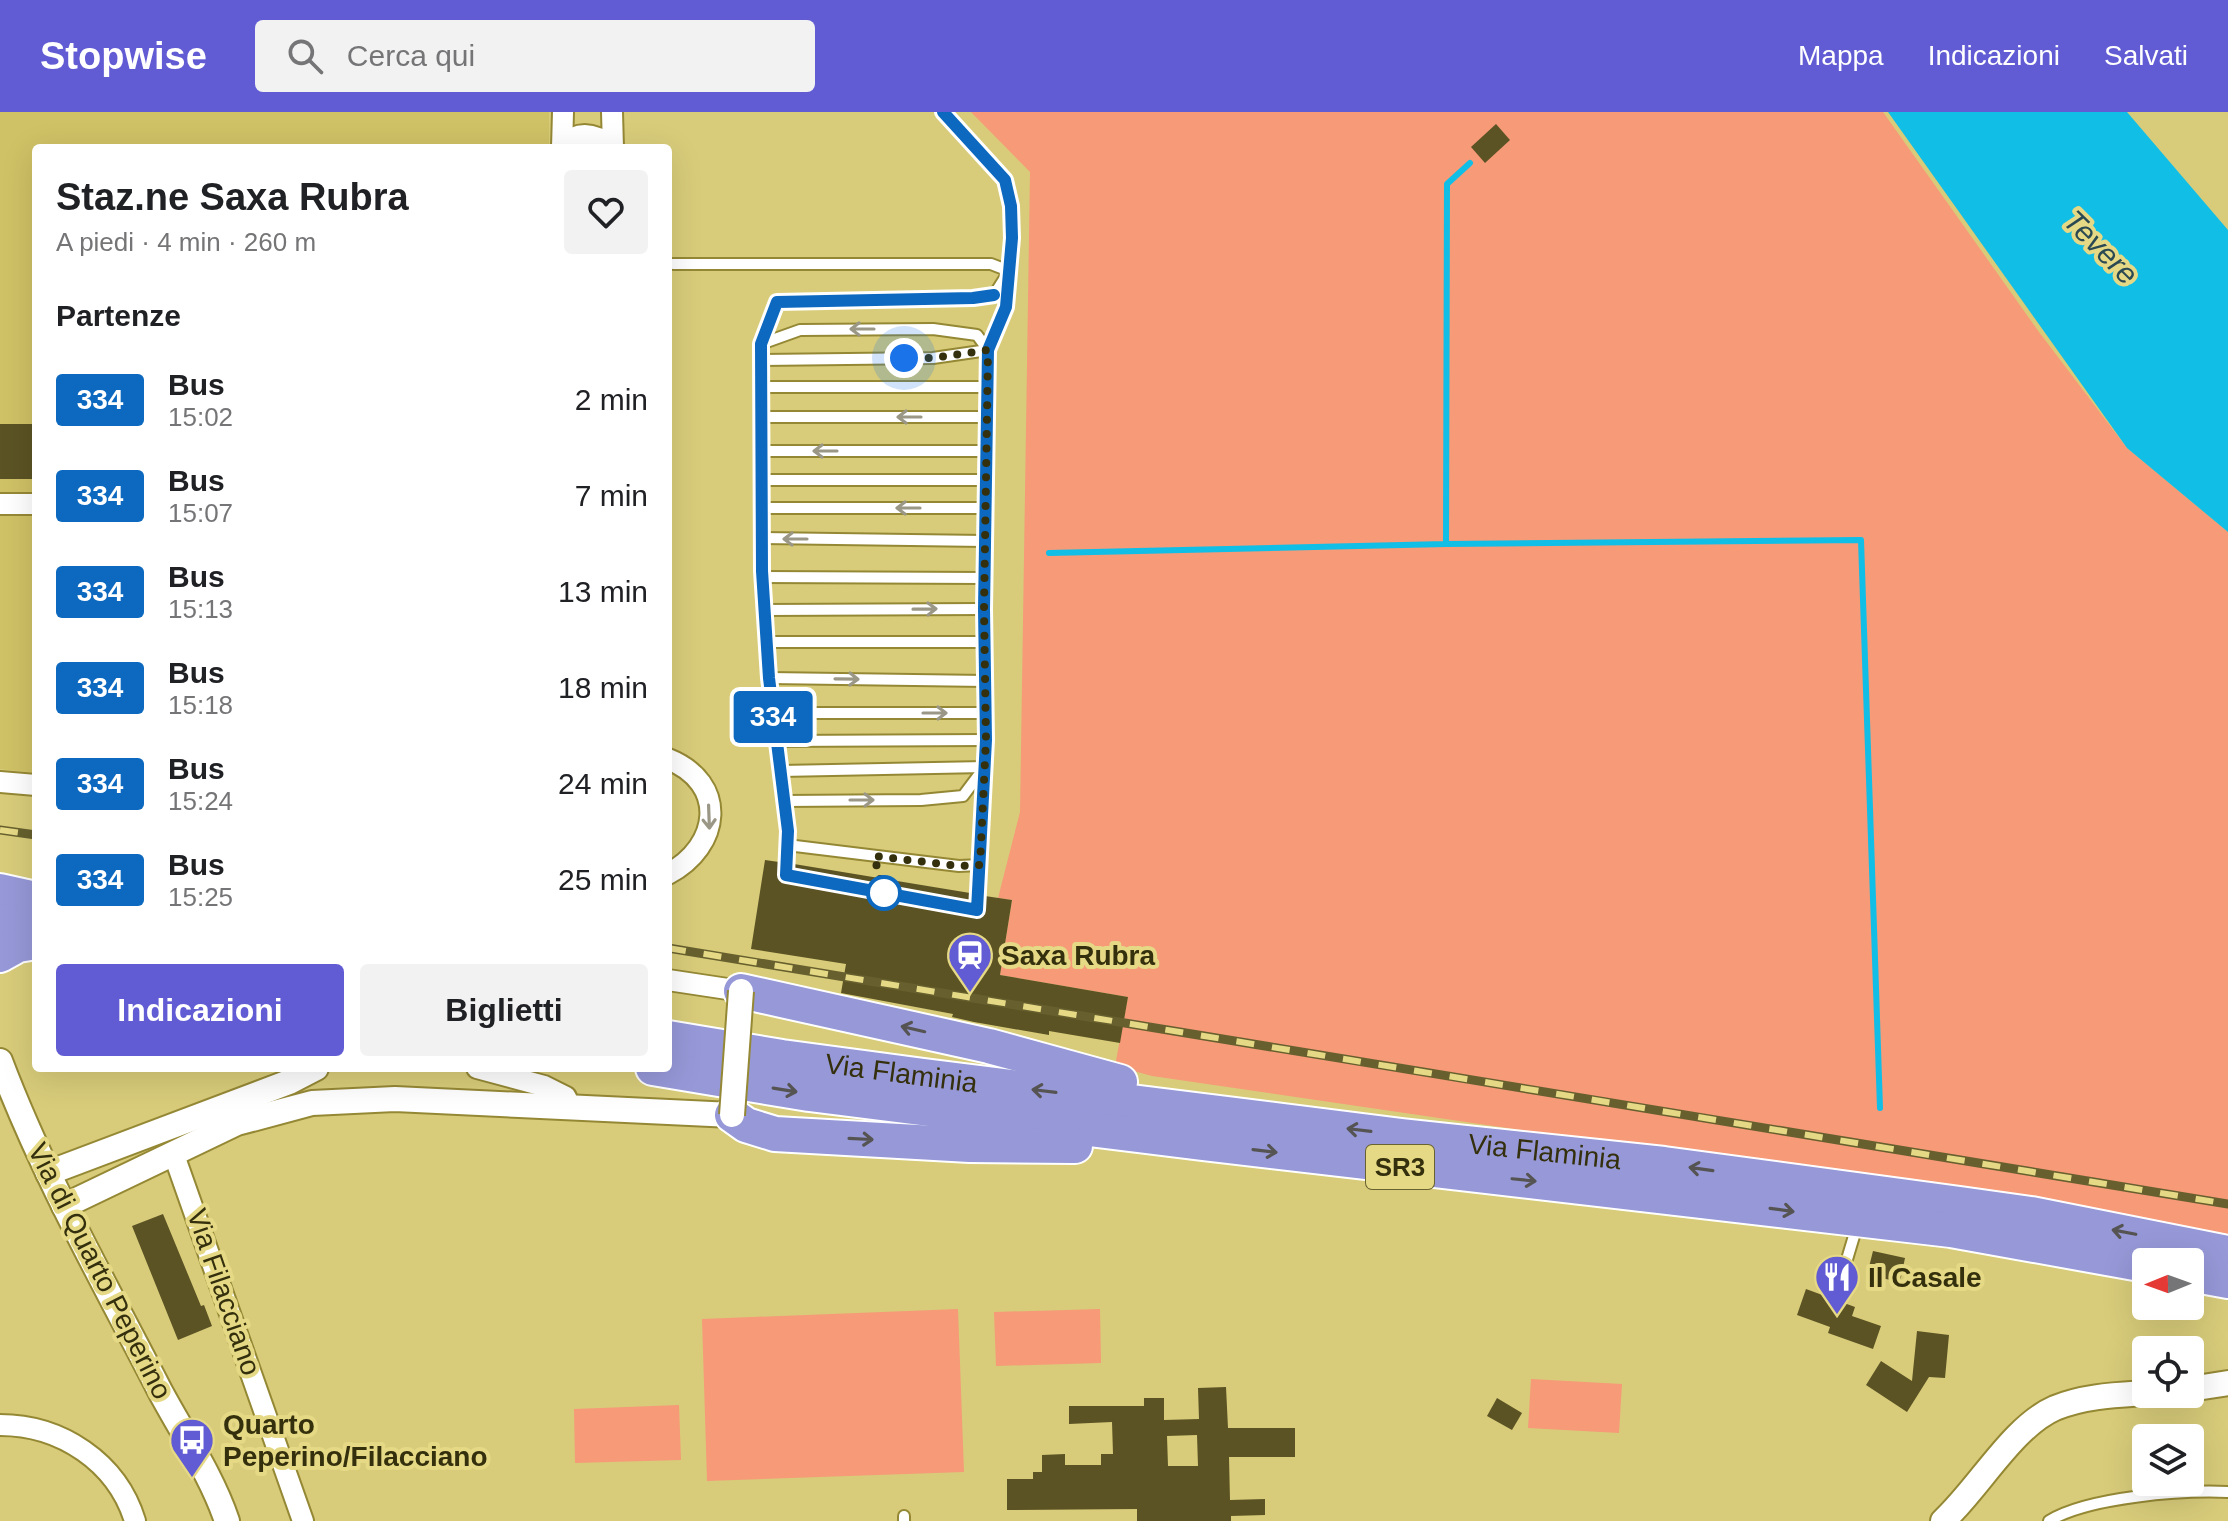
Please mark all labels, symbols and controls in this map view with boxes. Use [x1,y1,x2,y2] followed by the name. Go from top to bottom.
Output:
[255,20,815,92] search box
[283,34,327,78] icon: search
[40,35,207,77] text: Stopwise
[347,39,475,72] text: Cerca qui
[1798,40,1884,71] text: Mappa
[1928,40,2060,71] text: Indicazioni
[2104,40,2188,71] text: Salvati
[564,170,648,254] button: heart
[56,176,409,218] text: Staz.ne Saxa Rubra
[2057,203,2145,291] water label: Tevere
[56,227,316,257] text: A piedi · 4 min · 260 m
[56,299,181,332] text: Partenze
[849,321,876,337] one-way arrow
[884,338,924,378] your location
[168,368,225,401] text: Bus
[575,383,648,416] text: 2 min
[77,384,123,415] text: 334
[168,402,233,432] text: 15:02
[896,409,923,425] one-way arrow
[812,443,839,459] one-way arrow
[168,464,225,497] text: Bus
[575,479,648,512] text: 7 min
[77,480,123,511] text: 334
[168,498,233,528] text: 15:07
[895,500,922,516] one-way arrow
[782,531,809,546] one-way arrow
[168,560,225,593] text: Bus
[558,575,648,608] text: 13 min
[77,576,123,607] text: 334
[168,594,233,624] text: 15:13
[911,601,938,617] one-way arrow
[168,656,225,689] text: Bus
[558,671,648,704] text: 18 min
[833,671,860,687] one-way arrow
[77,672,123,703] text: 334
[168,690,233,720] text: 15:18
[727,691,819,743] line badge: 334
[750,701,796,732] text: 334
[921,705,948,721] one-way arrow
[168,752,225,785] text: Bus
[558,767,648,800] text: 24 min
[77,768,123,799] text: 334
[168,786,233,816] text: 15:24
[848,792,875,808] one-way arrow
[701,803,716,830] one-way arrow
[168,848,225,881] text: Bus
[558,863,648,896] text: 25 min
[77,864,123,895] text: 334
[867,876,901,910] unlabelled marker
[168,882,233,912] text: 15:25
[946,931,994,994] station icon: Saxa Rubra
[1001,940,1155,971] place label: Saxa Rubra
[56,964,344,1056] button: Indicazioni
[360,964,648,1056] button: Biglietti
[901,1021,927,1036] one-way arrow
[823,1047,980,1098] street label: Via Flaminia
[772,1083,797,1098] one-way arrow
[1031,1083,1057,1098] one-way arrow
[1347,1122,1372,1137] one-way arrow
[1467,1128,1623,1175] street label: Via Flaminia
[847,1132,874,1147] one-way arrow
[22,1138,178,1404] street label: Via di Quarto Peperino
[1252,1144,1277,1159] one-way arrow
[1366,1145,1434,1189] road number: SR3
[1689,1161,1714,1176] one-way arrow
[1510,1173,1537,1188] one-way arrow
[1769,1203,1794,1218] one-way arrow
[181,1205,267,1379] street label: Via Filacciano
[2112,1224,2137,1239] one-way arrow
[2132,1248,2204,1320] north arrow
[2132,1248,2204,1496] map controls
[1813,1253,1861,1316] restaurant icon: Il Casale
[1868,1262,1982,1293] place label: Il Casale
[2132,1336,2204,1408] button: locate
[223,1409,488,1472] place label: Quarto Peperino/Filacciano
[168,1416,216,1479] bus stop icon: Quarto Peperino/Filacciano
[2132,1424,2204,1496] button: layers

